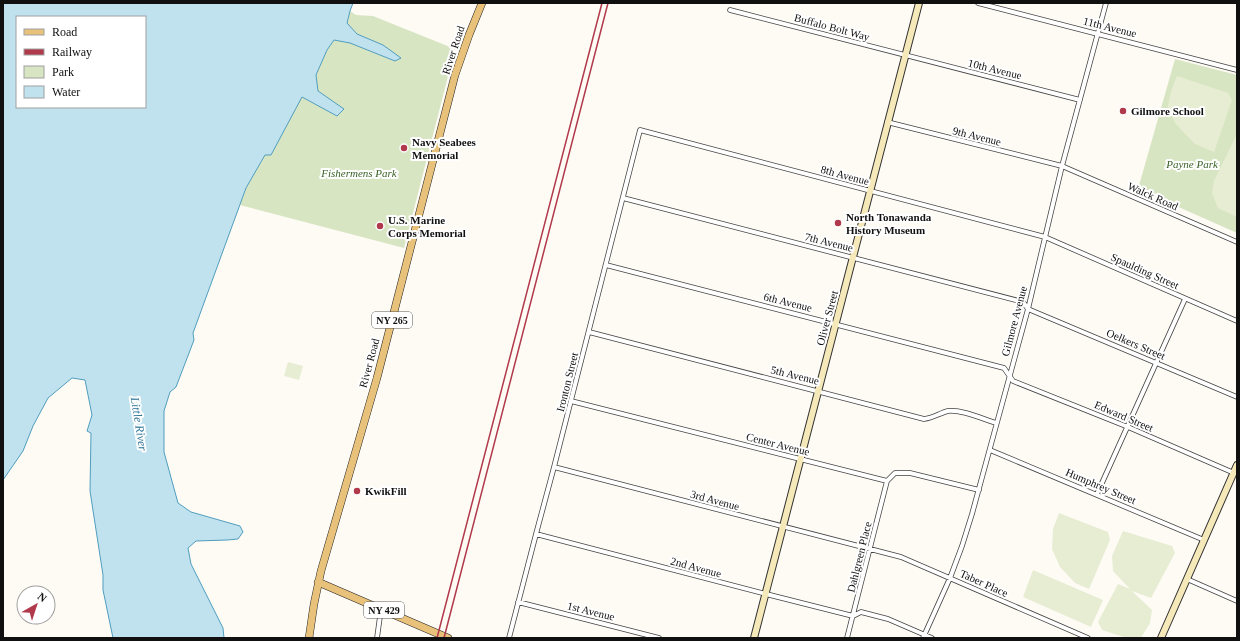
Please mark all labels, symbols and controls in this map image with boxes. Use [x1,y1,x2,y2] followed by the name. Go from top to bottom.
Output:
[793,11,871,43] street label: Buffalo Bolt Way
[1082,15,1138,39] street label: 11th Avenue
[16,16,146,108] legend
[440,24,467,76] street label: River Road
[52,25,77,39] text: Road
[52,45,92,59] text: Railway
[967,57,1023,82] street label: 10th Avenue
[52,65,74,79] text: Park
[52,85,80,99] text: Water
[1131,105,1204,117] place label: Gilmore School
[1118,106,1128,116] marker: Gilmore School
[951,124,1003,148] street label: 9th Avenue
[412,136,477,161] place label: Navy Seabees Memorial
[399,143,409,153] marker: Navy Seabees Memorial
[1165,158,1219,170] park label: Payne Park
[819,163,871,187] street label: 8th Avenue
[320,167,398,179] park label: Fishermens Park
[1126,180,1180,213] street label: Walck Road
[846,211,932,236] place label: North Tonawanda History Museum
[388,214,466,239] place label: U.S. Marine Corps Memorial
[833,218,843,228] marker: North Tonawanda History Museum
[375,221,385,231] marker: U.S. Marine Corps Memorial
[803,230,855,254] street label: 7th Avenue
[1109,251,1181,291] street label: Spaulding Street
[999,284,1029,357] street label: Gilmore Avenue
[814,289,840,347] street label: Oliver Street
[762,290,814,314] street label: 6th Avenue
[372,312,412,328] road number: NY 265
[1105,326,1167,362] street label: Oelkers Street
[357,337,381,389] street label: River Road
[554,351,580,413] street label: Ironton Street
[769,363,821,387] street label: 5th Avenue
[128,395,150,452] water label: Little River
[1093,398,1155,434] street label: Edward Street
[745,430,811,458] street label: Center Avenue
[1064,466,1138,506] street label: Humphrey Street
[365,485,407,497] place label: KwikFill
[352,486,362,496] marker: KwikFill
[689,488,741,512] street label: 3rd Avenue
[844,520,874,594] street label: Dahlgreen Place
[669,554,723,580] street label: 2nd Avenue
[958,567,1010,599] street label: Taber Place
[16,585,56,625] north arrow
[35,590,49,604] text: N
[566,599,616,623] street label: 1st Avenue
[364,602,404,618] road number: NY 429

